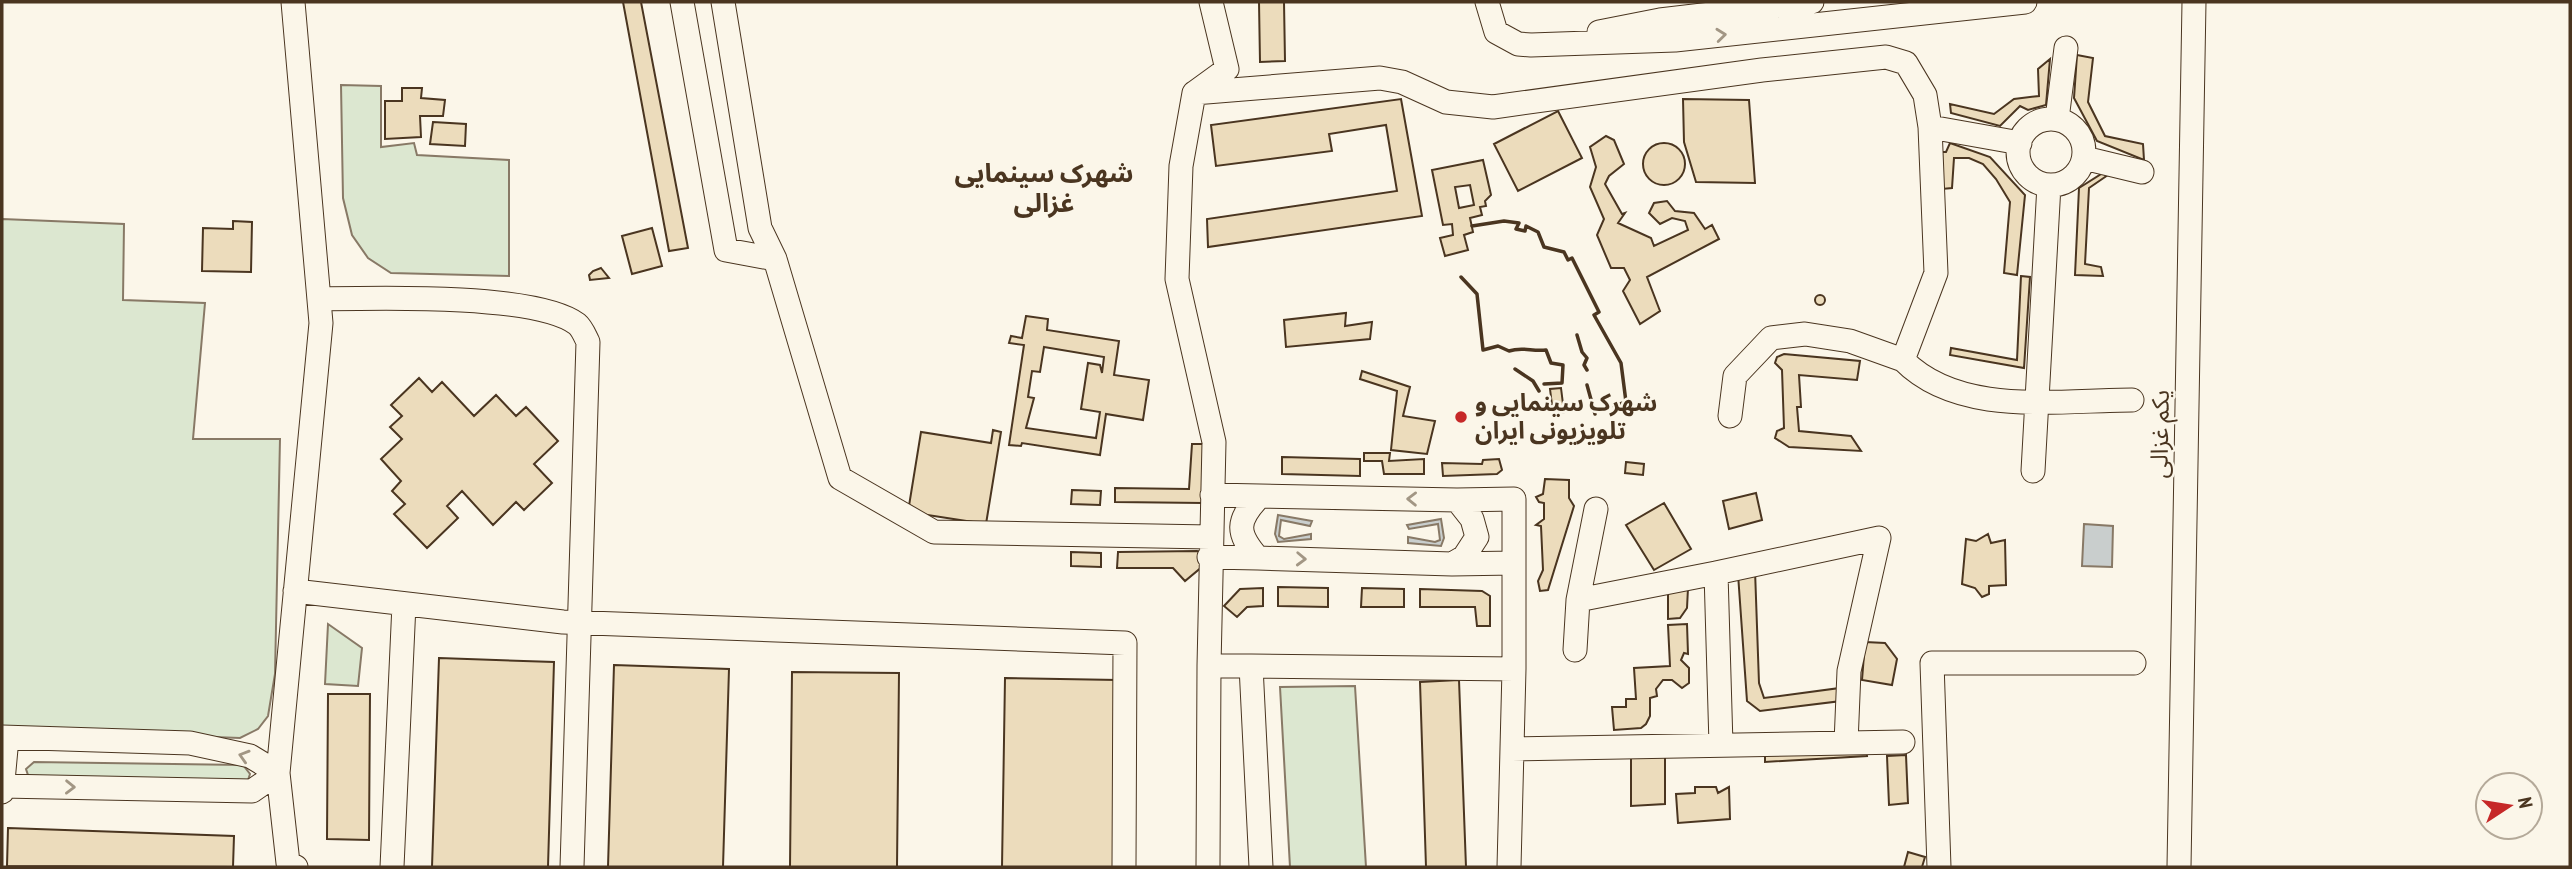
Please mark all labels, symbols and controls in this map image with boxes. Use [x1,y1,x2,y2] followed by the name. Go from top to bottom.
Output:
[1716,28,1727,43] one-way arrow
[954,156,1134,219] district label: شهرک سینمایی غزالی
[1475,387,1657,446] place label: شهرک سینمایی و تلویزیونی ایران
[2143,389,2178,479] street label: یکم غزالی
[1453,409,1469,425] marker: شهرک سینمایی و تلویزیونی ایران
[1406,491,1417,507] one-way arrow
[1296,552,1307,567] one-way arrow
[238,749,250,764] one-way arrow
[2474,771,2544,841] north arrow
[65,780,76,795] one-way arrow
[2513,795,2538,810] text: N

